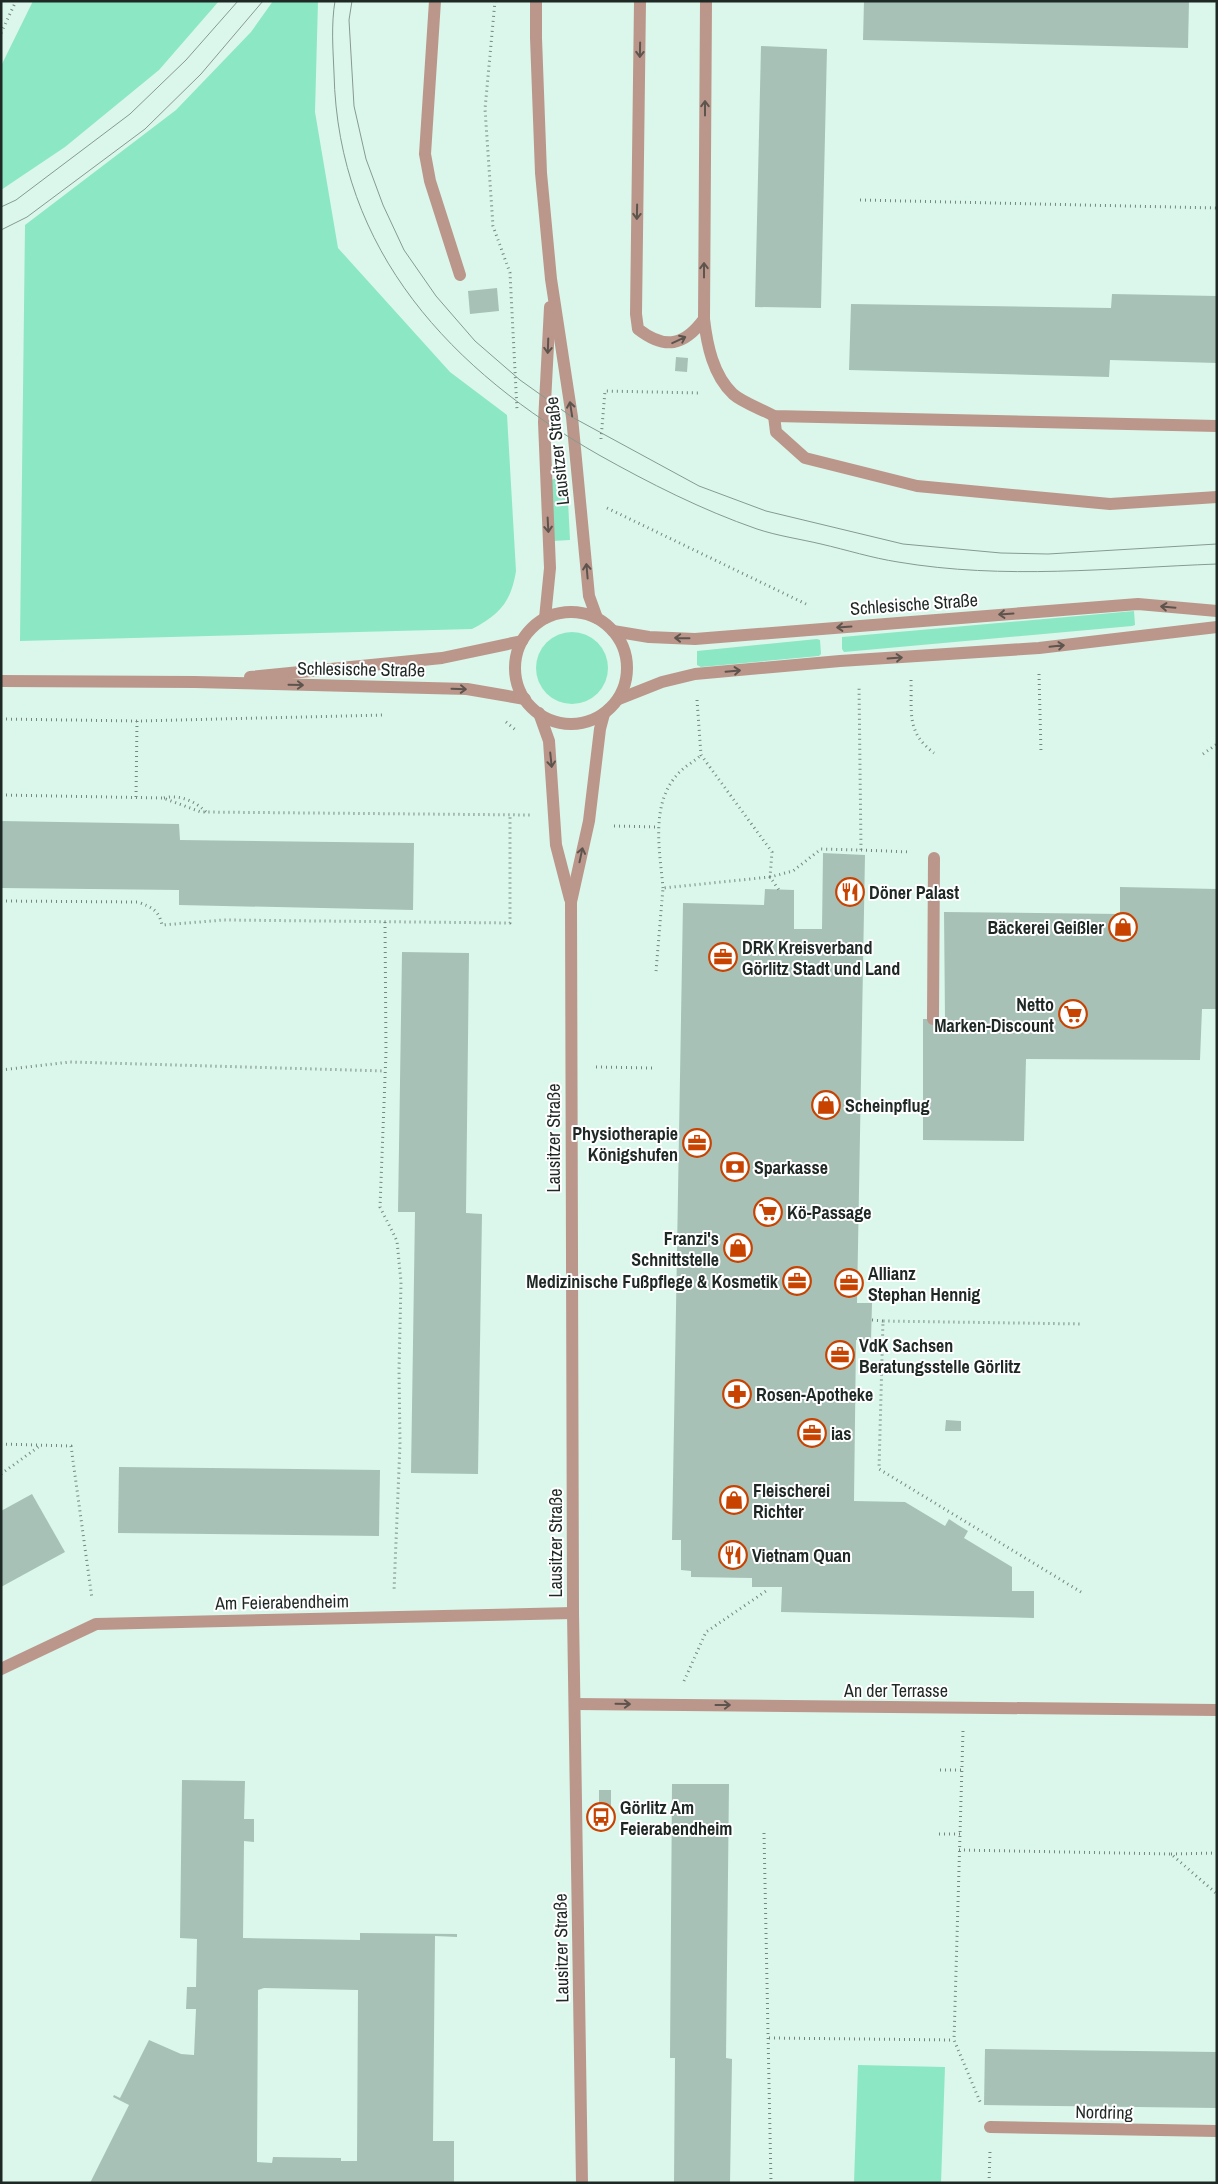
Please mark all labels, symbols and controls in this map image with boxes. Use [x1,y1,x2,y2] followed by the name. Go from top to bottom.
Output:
[635,42,644,58] one-way arrow
[700,100,710,116] one-way arrow
[632,204,642,220] one-way arrow
[699,262,709,278] one-way arrow
[671,335,686,344] one-way arrow
[543,337,553,353] one-way arrow
[539,395,575,507] street label: Lausitzer Straße
[566,402,576,418] one-way arrow
[544,517,553,533] one-way arrow
[582,563,592,579] one-way arrow
[849,587,979,621] street label: Schlesische Straße
[1161,602,1177,612] one-way arrow
[999,610,1015,619] one-way arrow
[837,622,853,631] one-way arrow
[674,633,690,643] one-way arrow
[1049,641,1065,651] one-way arrow
[887,653,903,662] one-way arrow
[297,655,425,683] street label: Schlesische Straße
[725,666,741,675] one-way arrow
[288,680,304,690] one-way arrow
[450,684,467,694] one-way arrow
[546,752,556,768] one-way arrow
[577,847,586,863] one-way arrow
[835,877,865,907] restaurant icon: Döner Palast
[869,880,959,905] place label: Döner Palast
[1108,912,1138,942] shop icon: Bäckerei Geißler
[987,915,1104,940] place label: Bäckerei Geißler
[742,935,900,981] place label: DRK Kreisverband Görlitz Stadt und Land
[708,942,738,972] office icon: DRK Kreisverband Görlitz Stadt und Land
[934,992,1054,1038] place label: Netto Marken-Discount
[1058,999,1088,1029] supermarket icon: Netto Marken-Discount
[541,1083,566,1193] street label: Lausitzer Straße
[811,1090,841,1120] shop icon: Scheinpflug
[845,1093,929,1118] place label: Scheinpflug
[572,1121,678,1167] place label: Physiotherapie Königshufen
[682,1128,712,1158] office icon: Physiotherapie Königshufen
[720,1152,750,1182] bank icon: Sparkasse
[754,1155,828,1180] place label: Sparkasse
[753,1197,783,1227] supermarket icon: Kö-Passage
[787,1200,872,1225] place label: Kö-Passage
[631,1226,719,1272] place label: Franzi's Schnittstelle
[723,1233,753,1263] shop icon: Franzi's Schnittstelle
[868,1261,980,1307] place label: Allianz Stephan Hennig
[782,1266,812,1296] office icon: Medizinische Fußpflege & Kosmetik
[834,1268,864,1298] office icon: Allianz Stephan Hennig
[526,1269,779,1294] place label: Medizinische Fußpflege & Kosmetik
[859,1333,1021,1379] place label: VdK Sachsen Beratungsstelle Görlitz
[825,1340,855,1370] office icon: VdK Sachsen Beratungsstelle Görlitz
[722,1379,752,1409] pharmacy icon: Rosen-Apotheke
[756,1382,873,1407] place label: Rosen-Apotheke
[797,1418,827,1448] office icon: ias
[831,1421,852,1446] place label: ias
[753,1478,830,1524] place label: Fleischerei Richter
[719,1485,749,1515] shop icon: Fleischerei Richter
[543,1488,568,1598] street label: Lausitzer Straße
[718,1540,748,1570] restaurant icon: Vietnam Quan
[752,1543,851,1568] place label: Vietnam Quan
[214,1588,349,1616] street label: Am Feierabendheim
[843,1678,948,1703] street label: An der Terrasse
[615,1699,631,1709] one-way arrow
[714,1700,730,1710] one-way arrow
[620,1795,732,1841] place label: Görlitz Am Feierabendheim
[586,1802,616,1832] bus stop icon: Görlitz Am Feierabendheim
[548,1893,574,2003] street label: Lausitzer Straße
[1075,2099,1134,2125] street label: Nordring

